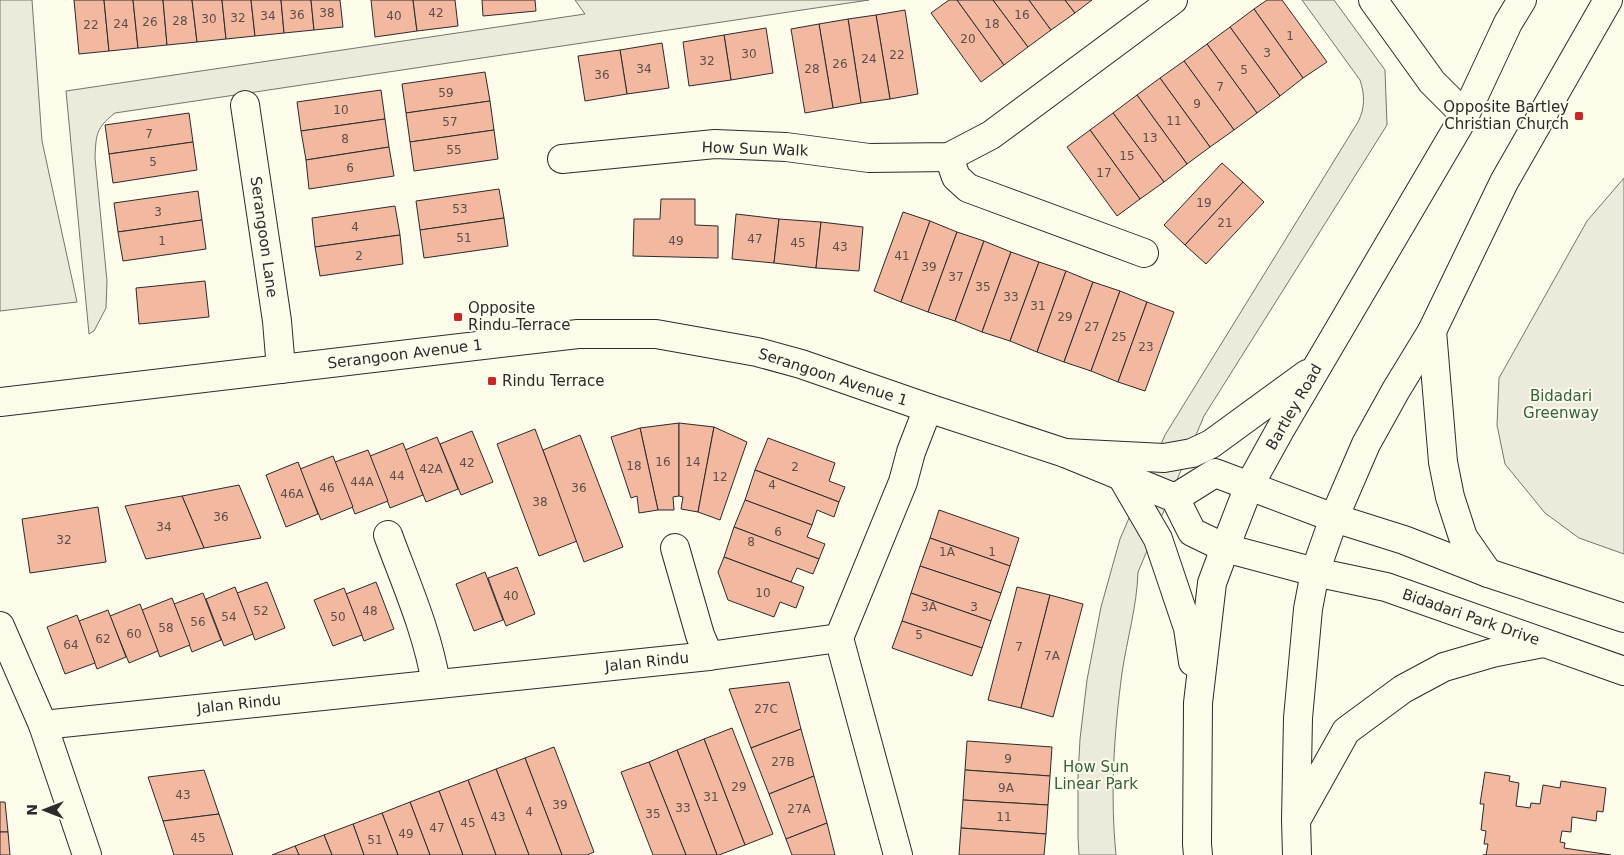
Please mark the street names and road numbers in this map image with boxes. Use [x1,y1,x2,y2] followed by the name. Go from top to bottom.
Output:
[701,138,809,160] street label: How Sun Walk
[247,175,281,299] street label: Serangoon Lane
[327,336,483,372] street label: Serangoon Avenue 1
[756,344,910,410] street label: Serangoon Avenue 1
[1262,361,1326,453] street label: Bartley Road
[1400,585,1542,649] street label: Bidadari Park Drive
[603,649,690,675] street label: Jalan Rindu
[195,691,282,717] street label: Jalan Rindu

